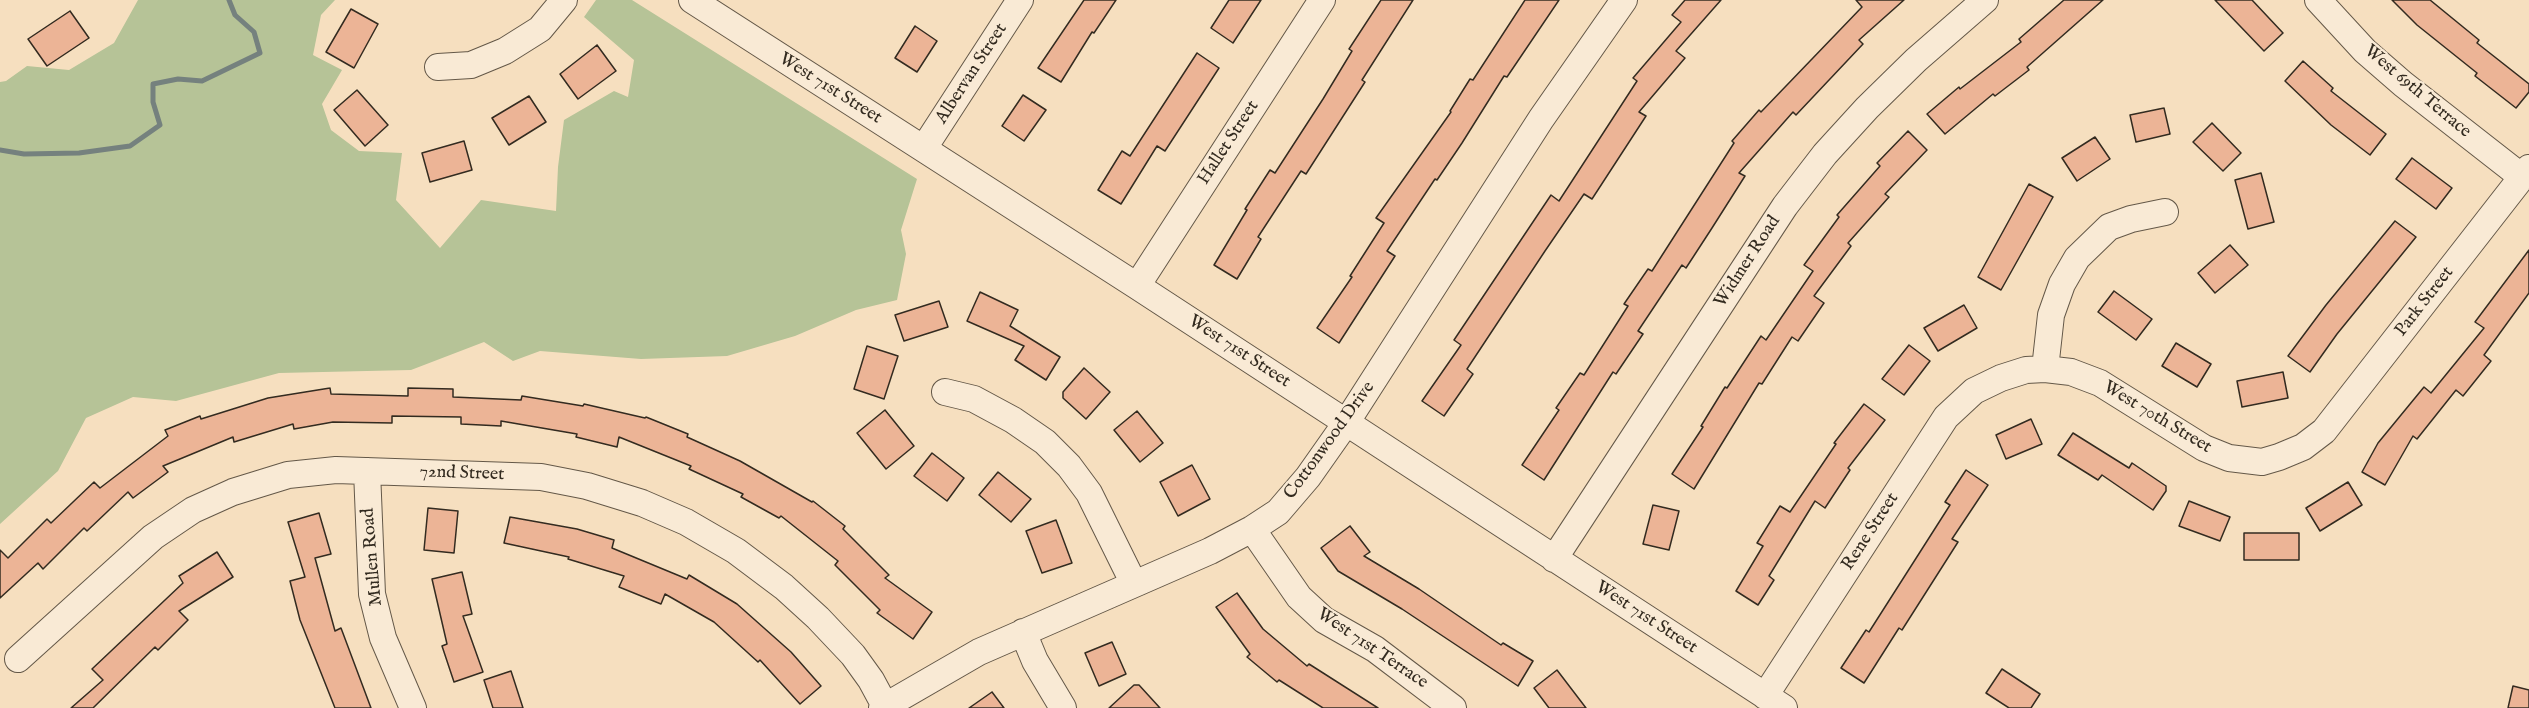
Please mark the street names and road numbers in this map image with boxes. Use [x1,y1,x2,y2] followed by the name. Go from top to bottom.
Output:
[931,20,1013,128] street label: Albervan Street
[2359,41,2475,143] street label: West 69th Terrace
[775,49,885,129] street label: West 71st Street
[1194,97,1264,189] street label: Hallet Street
[1710,212,1786,312] street label: Widmer Road
[2391,263,2459,341] street label: Park Street
[1184,311,1294,393] street label: West 71st Street
[2099,377,2215,459] street label: West 70th Street
[1280,378,1380,504] street label: Cottonwood Drive
[419,462,505,486] street label: 72nd Street
[1838,489,1904,575] street label: Rene Street
[358,507,388,607] street label: Mullen Road
[1591,577,1701,659] street label: West 71st Street
[1312,604,1432,694] street label: West 71st Terrace

